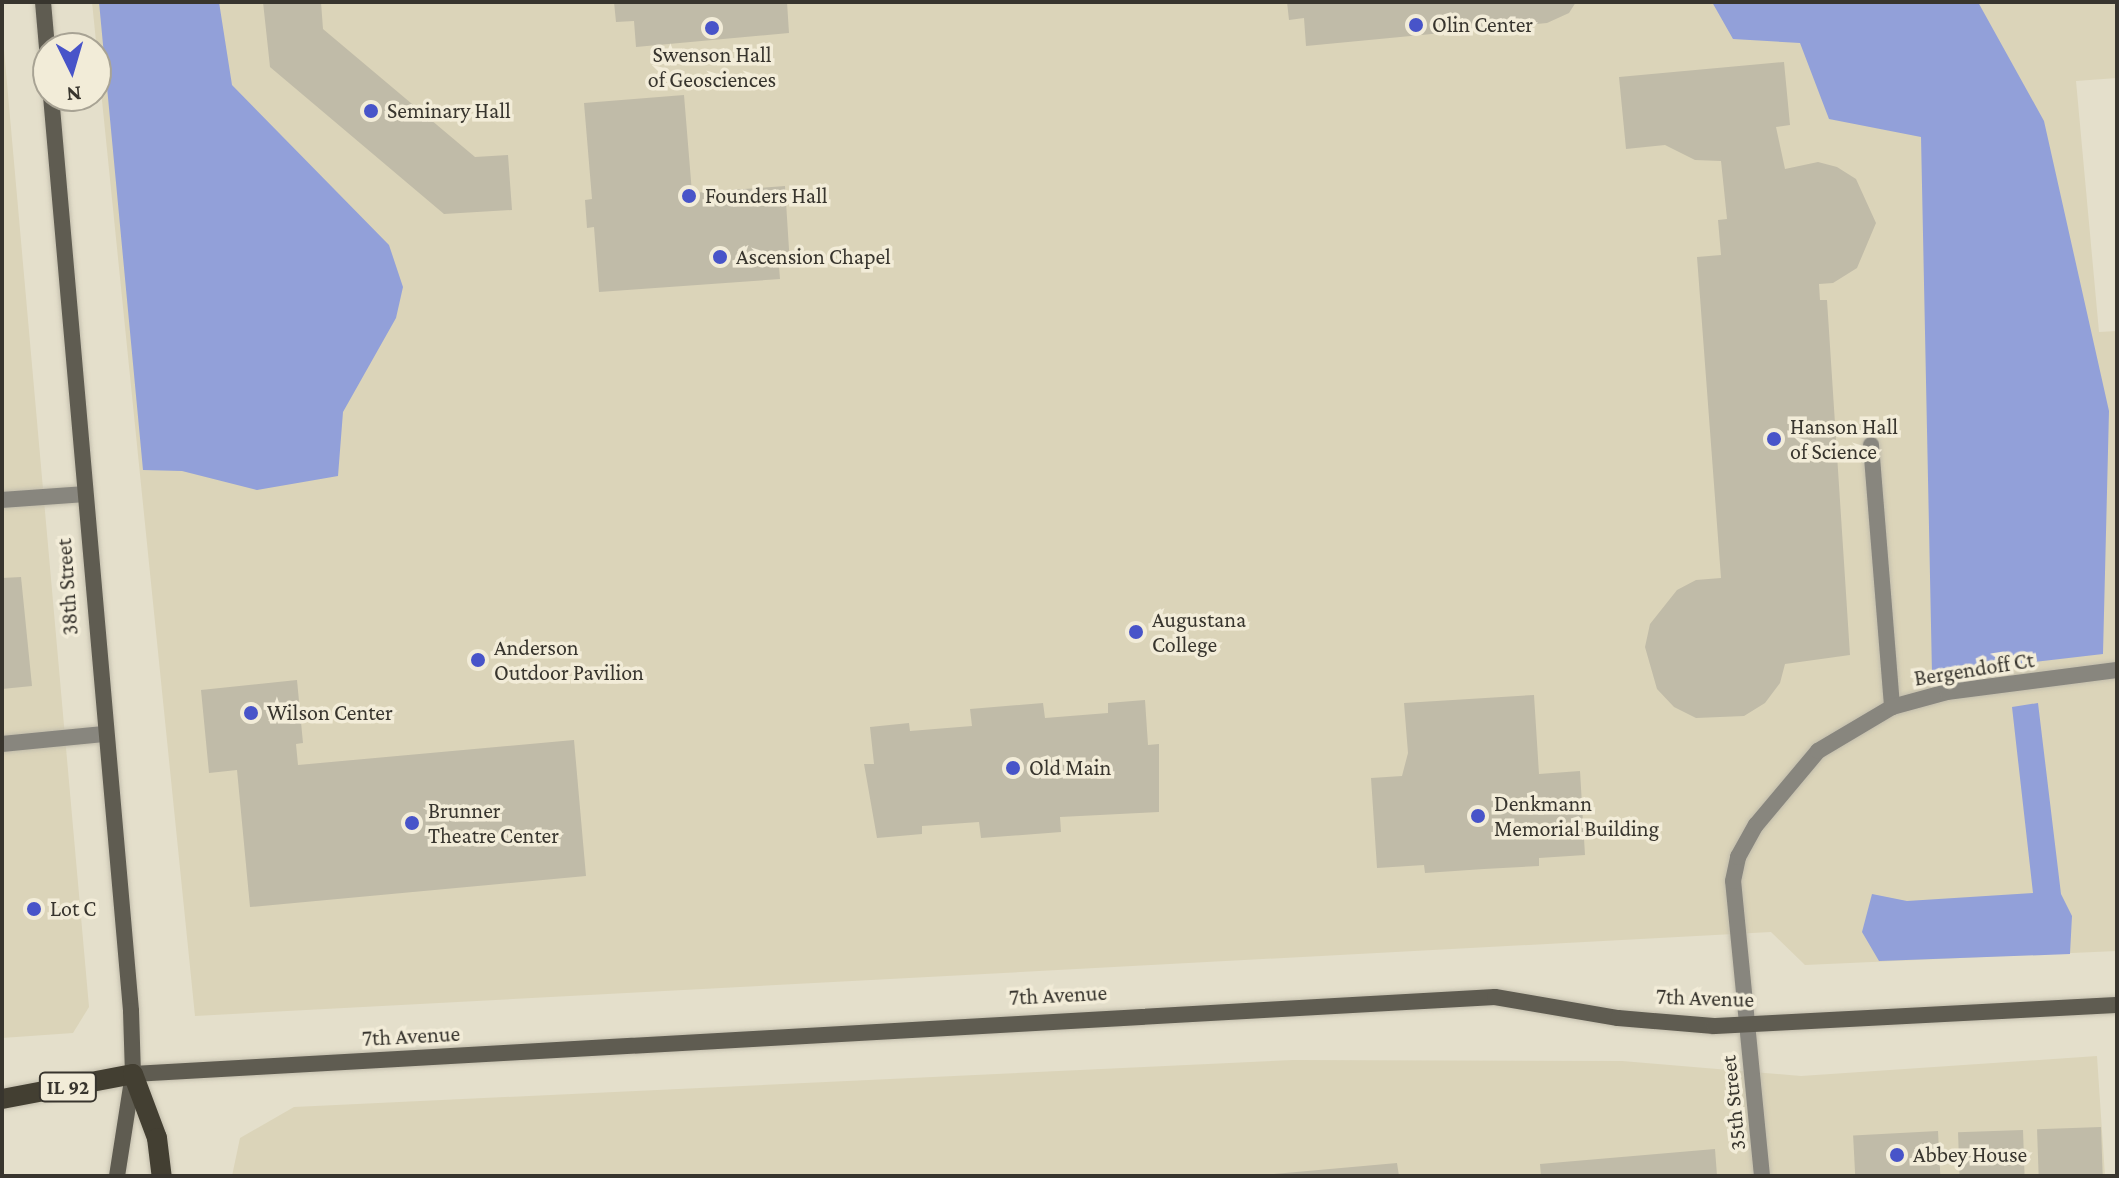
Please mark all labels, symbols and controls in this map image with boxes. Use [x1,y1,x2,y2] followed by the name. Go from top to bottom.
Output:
[1432,12,1533,38] place label: Olin Center
[1407,16,1425,34] marker: Olin Center
[703,19,721,37] marker: Swenson Hall of Geosciences
[32,32,112,112] north arrow
[648,41,776,92] place label: Swenson Hall of Geosciences
[65,81,83,108] text: N
[387,98,511,124] place label: Seminary Hall
[362,102,380,120] marker: Seminary Hall
[705,183,828,209] place label: Founders Hall
[680,187,698,205] marker: Founders Hall
[736,244,891,270] place label: Ascension Chapel
[711,248,729,266] marker: Ascension Chapel
[1790,413,1898,464] place label: Hanson Hall of Science
[1765,430,1783,448] marker: Hanson Hall of Science
[50,538,84,636] street label: 38th Street
[1152,606,1246,658] place label: Augustana College
[1127,623,1145,641] marker: Augustana College
[494,634,644,686] place label: Anderson Outdoor Pavilion
[1912,647,2036,691] street label: Bergendoff Ct
[469,651,487,669] marker: Anderson Outdoor Pavilion
[267,700,393,726] place label: Wilson Center
[242,704,260,722] marker: Wilson Center
[1029,755,1111,781] place label: Old Main
[1004,759,1022,777] marker: Old Main
[1494,790,1659,842] place label: Denkmann Memorial Building
[428,797,559,848] place label: Brunner Theatre Center
[1469,807,1487,825] marker: Denkmann Memorial Building
[403,814,421,832] marker: Brunner Theatre Center
[50,896,96,922] place label: Lot C
[25,900,43,918] marker: Lot C
[1008,979,1108,1011] street label: 7th Avenue
[1656,983,1754,1013] street label: 7th Avenue
[361,1020,461,1052] street label: 7th Avenue
[1715,1054,1751,1152] street label: 35th Street
[38,1071,98,1103] road number: IL 92
[1913,1142,2027,1168] place label: Abbey House
[1888,1146,1906,1164] marker: Abbey House

